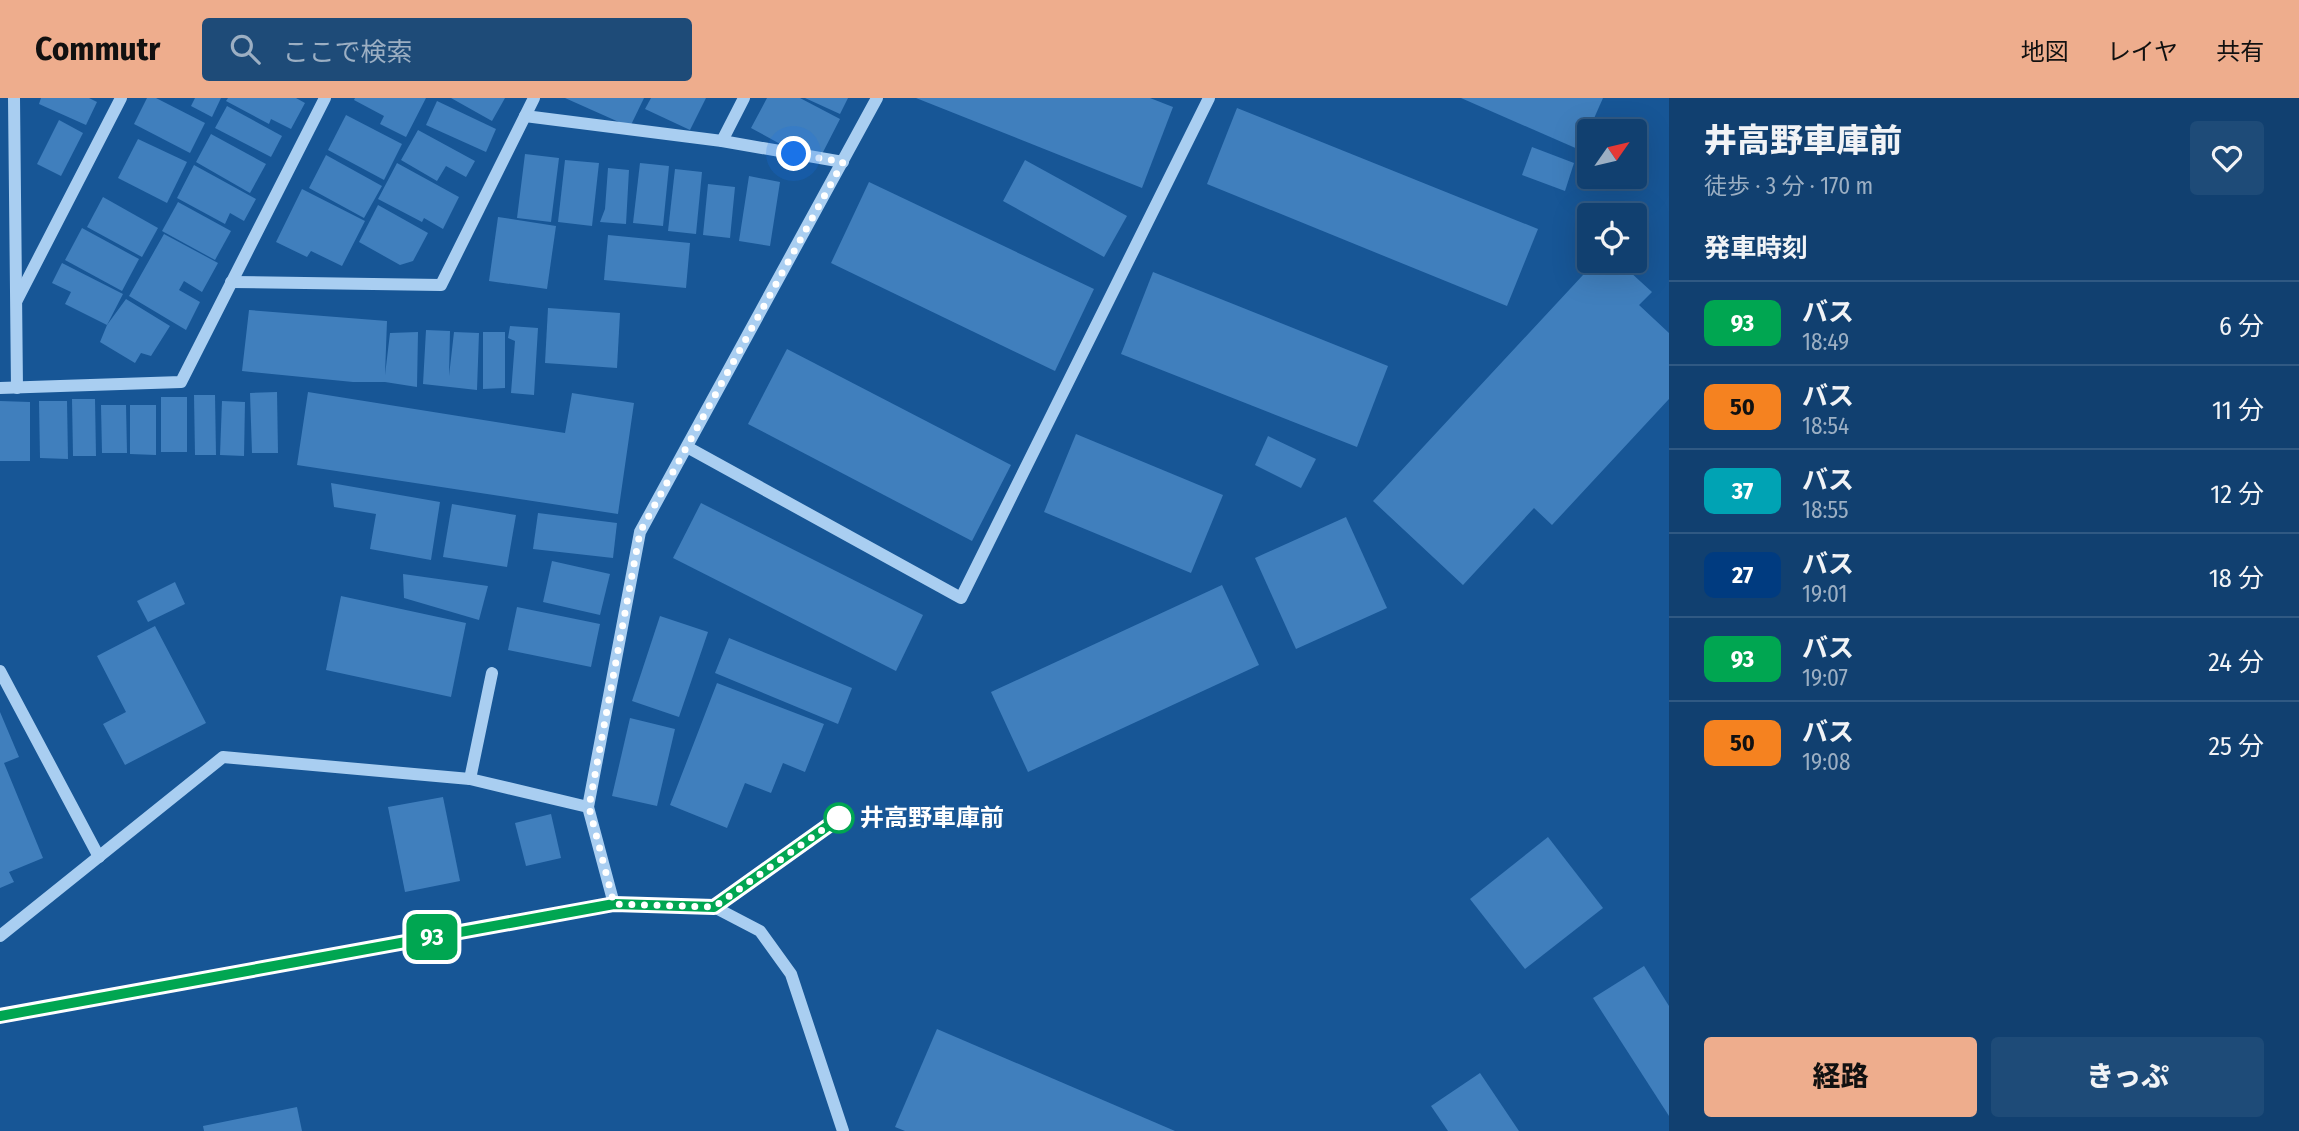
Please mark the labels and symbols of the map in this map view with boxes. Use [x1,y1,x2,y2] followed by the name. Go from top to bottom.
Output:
[1577,119,1647,189] north arrow
[776,136,811,171] your location
[824,803,854,833] marker: 井高野車庫前
[860,804,1004,832] place label: 井高野車庫前
[400,914,464,960] line badge: 93

